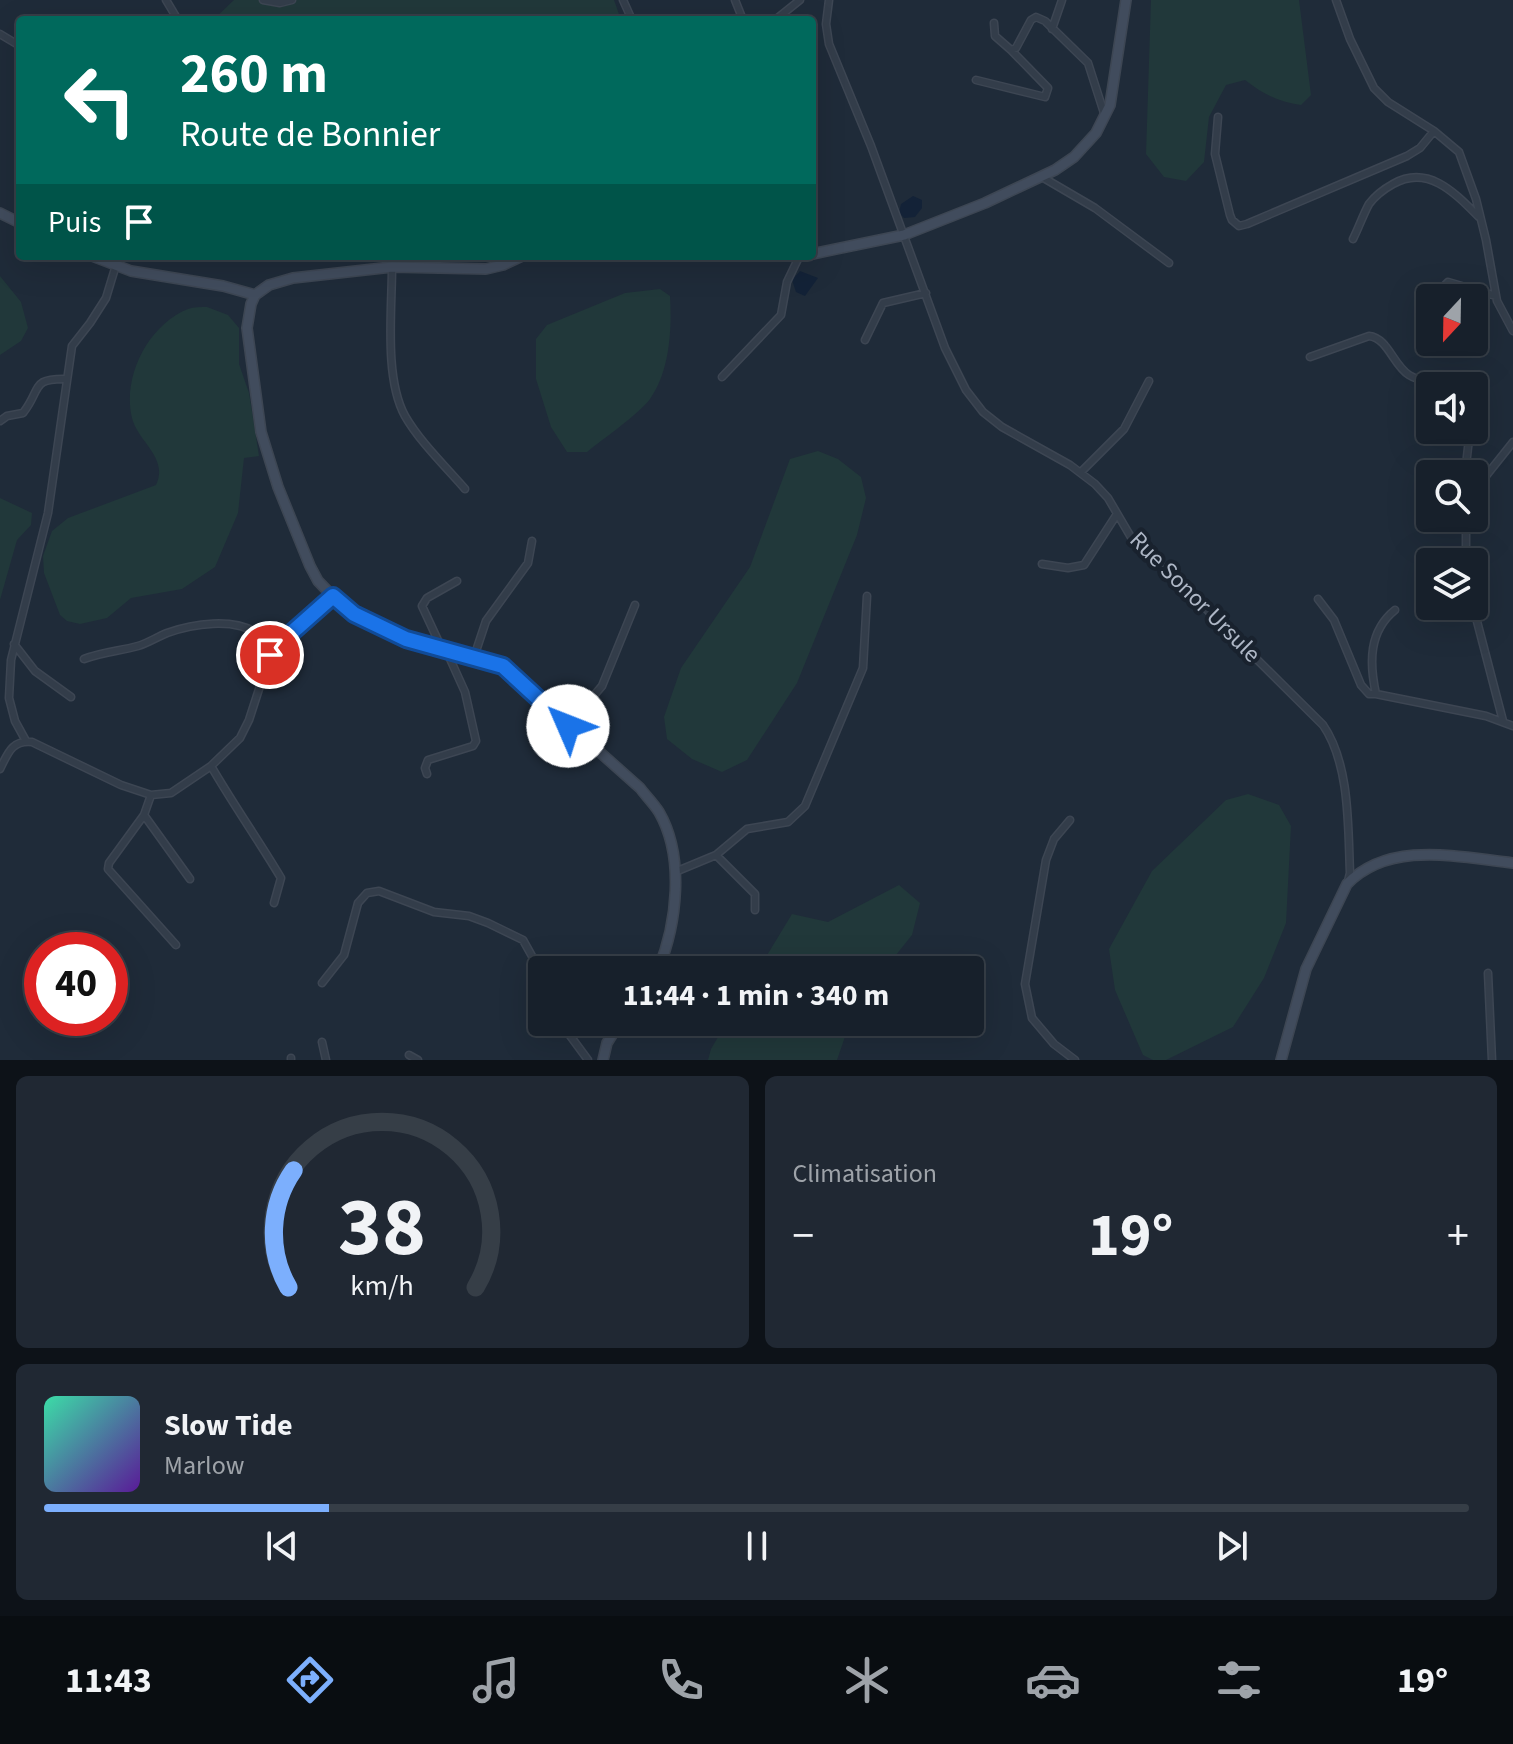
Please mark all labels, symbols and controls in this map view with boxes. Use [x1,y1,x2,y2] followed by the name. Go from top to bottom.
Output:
[180,35,328,114] text: 260 m
[48,48,152,152] icon: left
[180,109,440,160] text: Route de Bonnier
[117,200,161,244] icon: arrive
[48,201,101,244] text: Puis
[1416,284,1488,356] north arrow
[1416,284,1488,620] map controls
[1416,372,1488,444] button: sound
[1416,460,1488,532] button: search
[1121,523,1269,671] street label: Rue Sonor Ursule
[1416,548,1488,620] button: layers
[236,621,304,689] pin
[248,633,292,677] icon: arrive
[526,684,610,768] position arrow
[24,932,128,1036] speed limit sign: 40
[623,974,889,1017] text: 11:44 · 1 min · 340 m
[793,1155,937,1192] text: Climatisation
[338,1169,426,1287] text: 38
[1088,1194,1173,1279] text: 19°
[793,1205,814,1268] text: −
[1447,1205,1469,1268] text: +
[351,1266,414,1306] text: km/h
[164,1404,293,1447] text: Slow Tide
[164,1447,244,1484] text: Marlow
[260,1524,304,1568] icon: previous
[735,1524,779,1568] icon: pause
[1210,1524,1254,1568] icon: next
[282,1652,338,1708] icon: directions
[468,1652,524,1708] icon: music
[653,1652,709,1708] icon: phone
[839,1652,895,1708] icon: climate
[1025,1652,1081,1708] icon: car
[1211,1652,1267,1708] icon: filters
[65,1655,152,1706] text: 11:43
[1397,1655,1448,1706] text: 19°

